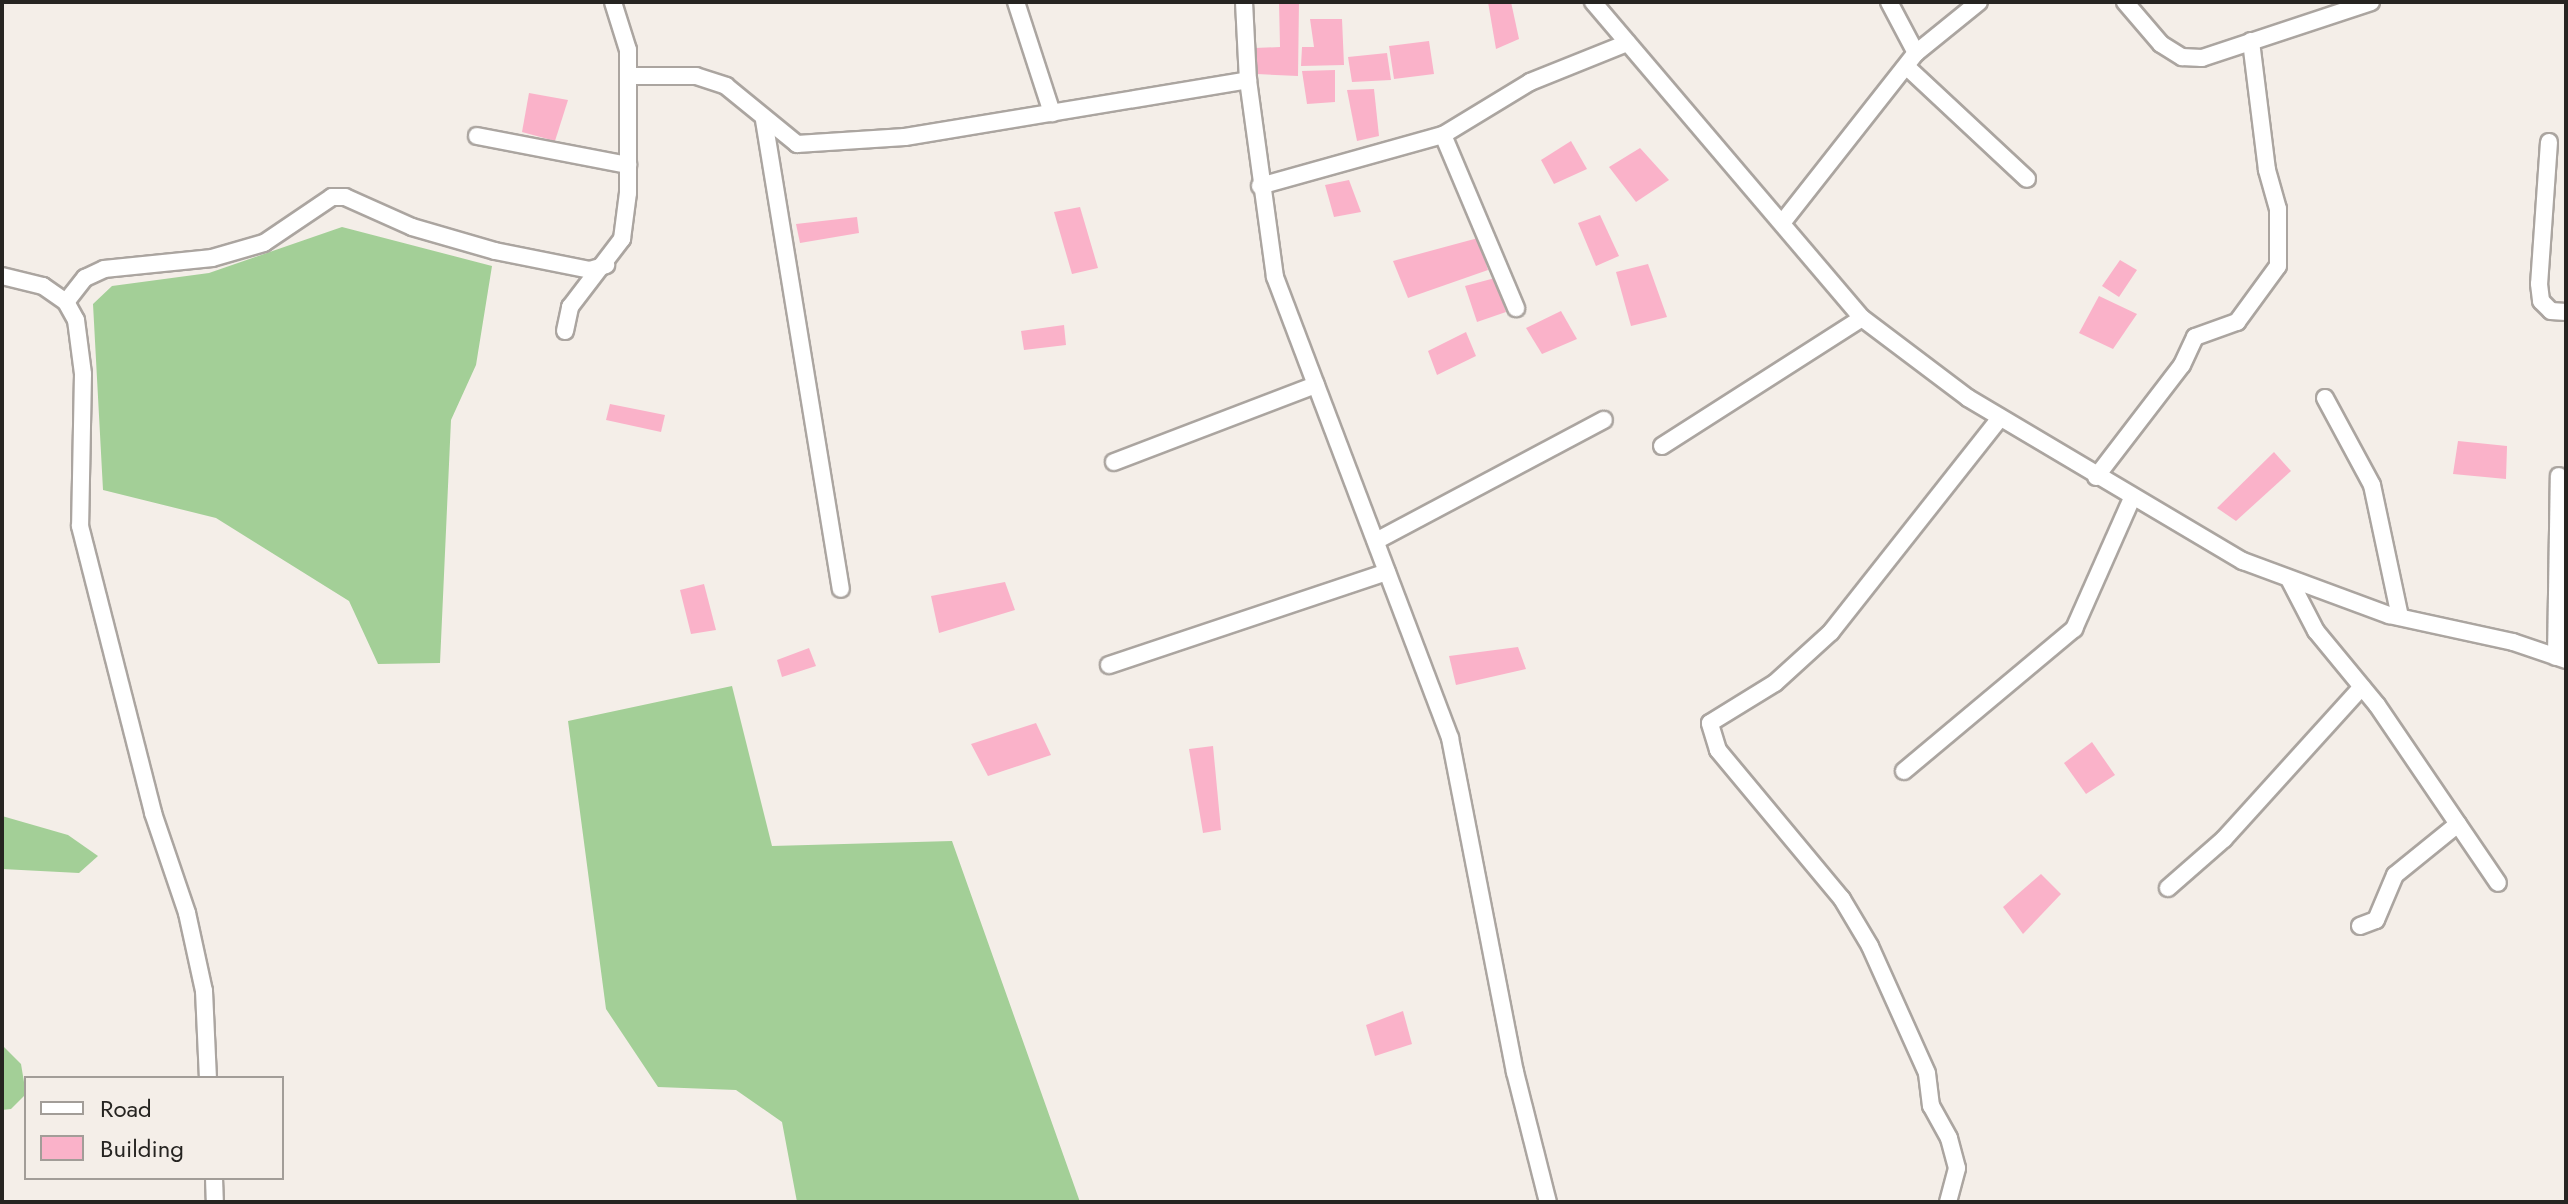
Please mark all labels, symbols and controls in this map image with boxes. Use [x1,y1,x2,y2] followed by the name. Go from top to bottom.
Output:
[24,1076,284,1180] legend
[100,1091,152,1126] text: Road
[100,1131,184,1166] text: Building

